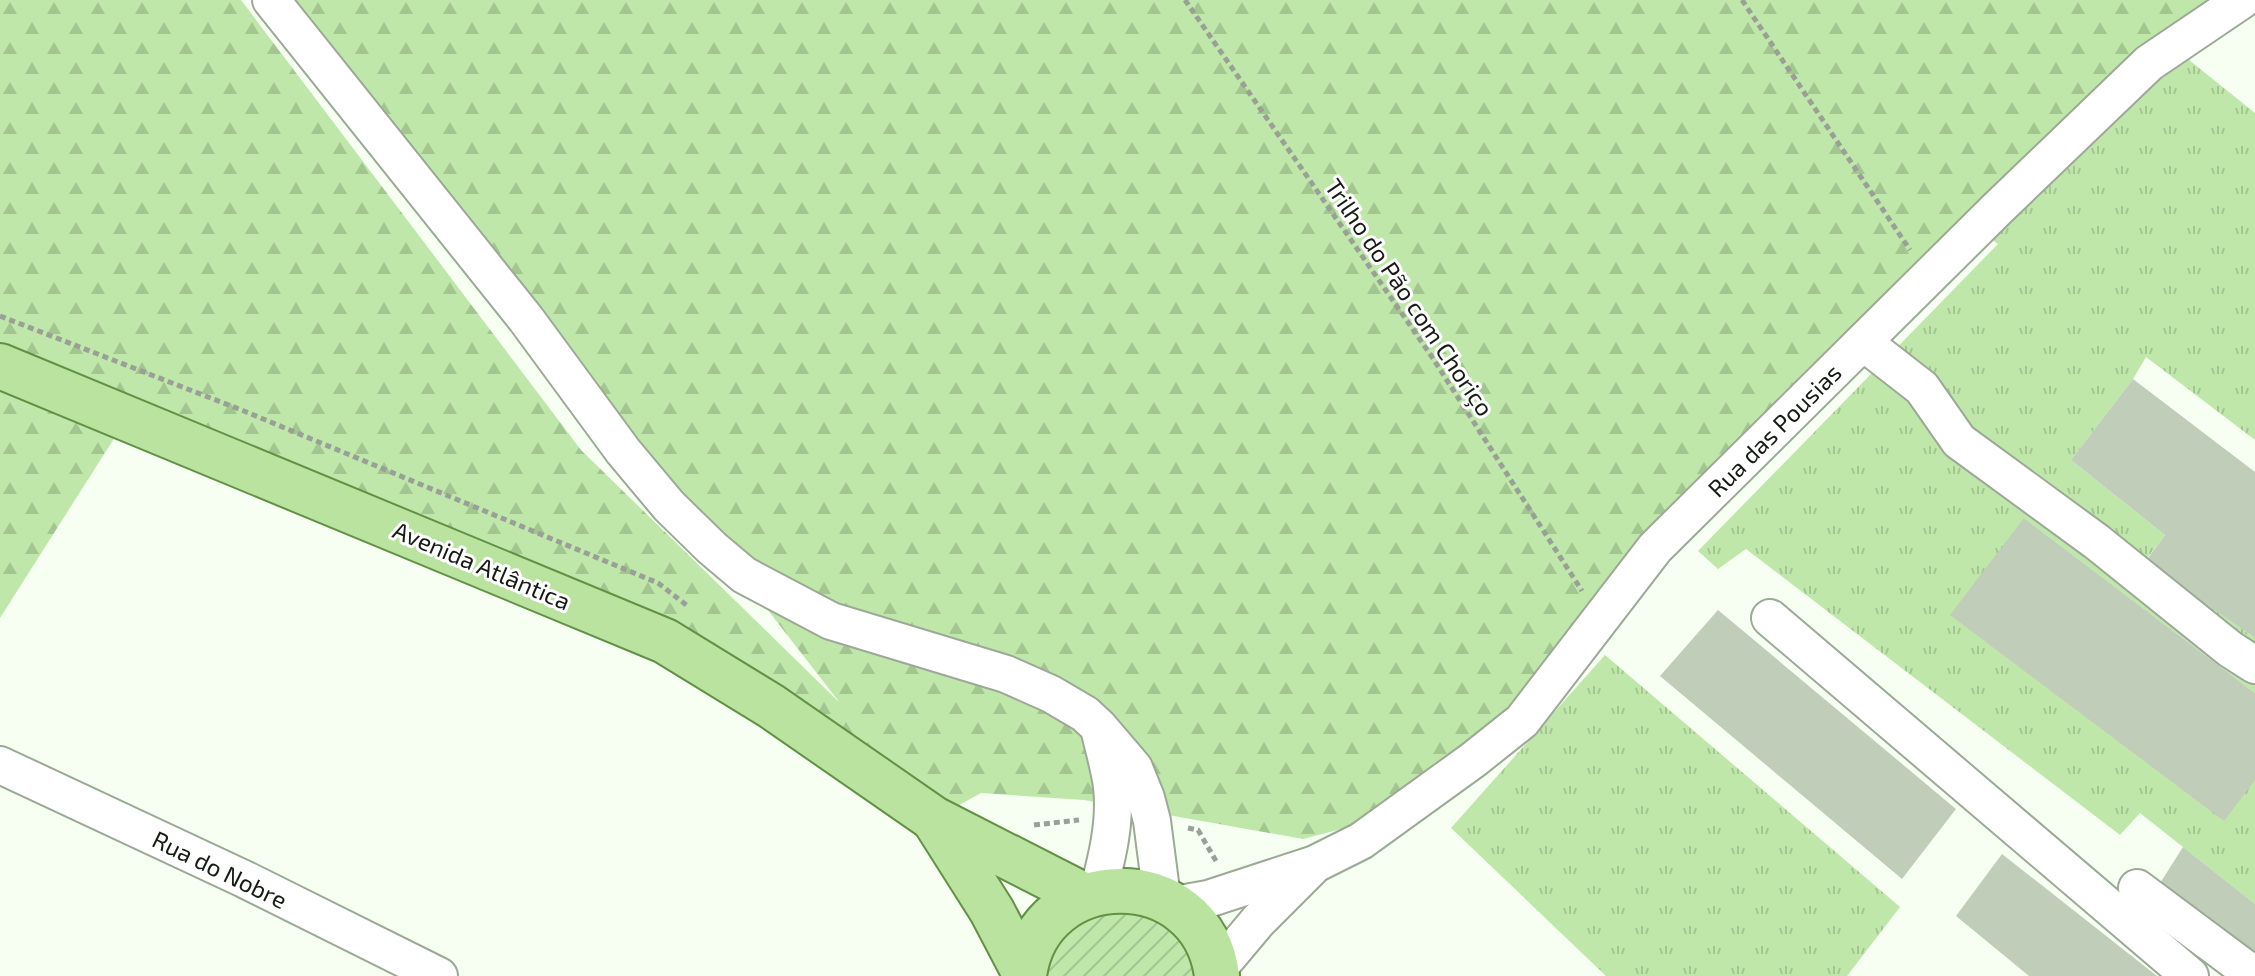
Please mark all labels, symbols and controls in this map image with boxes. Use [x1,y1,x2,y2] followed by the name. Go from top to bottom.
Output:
[1319,173,1500,422] street label: Trilho do Pão com Choriço
[1701,357,1847,503] street label: Rua das Pousias
[389,515,575,615] street label: Avenida Atlântica
[148,824,292,914] street label: Rua do Nobre

